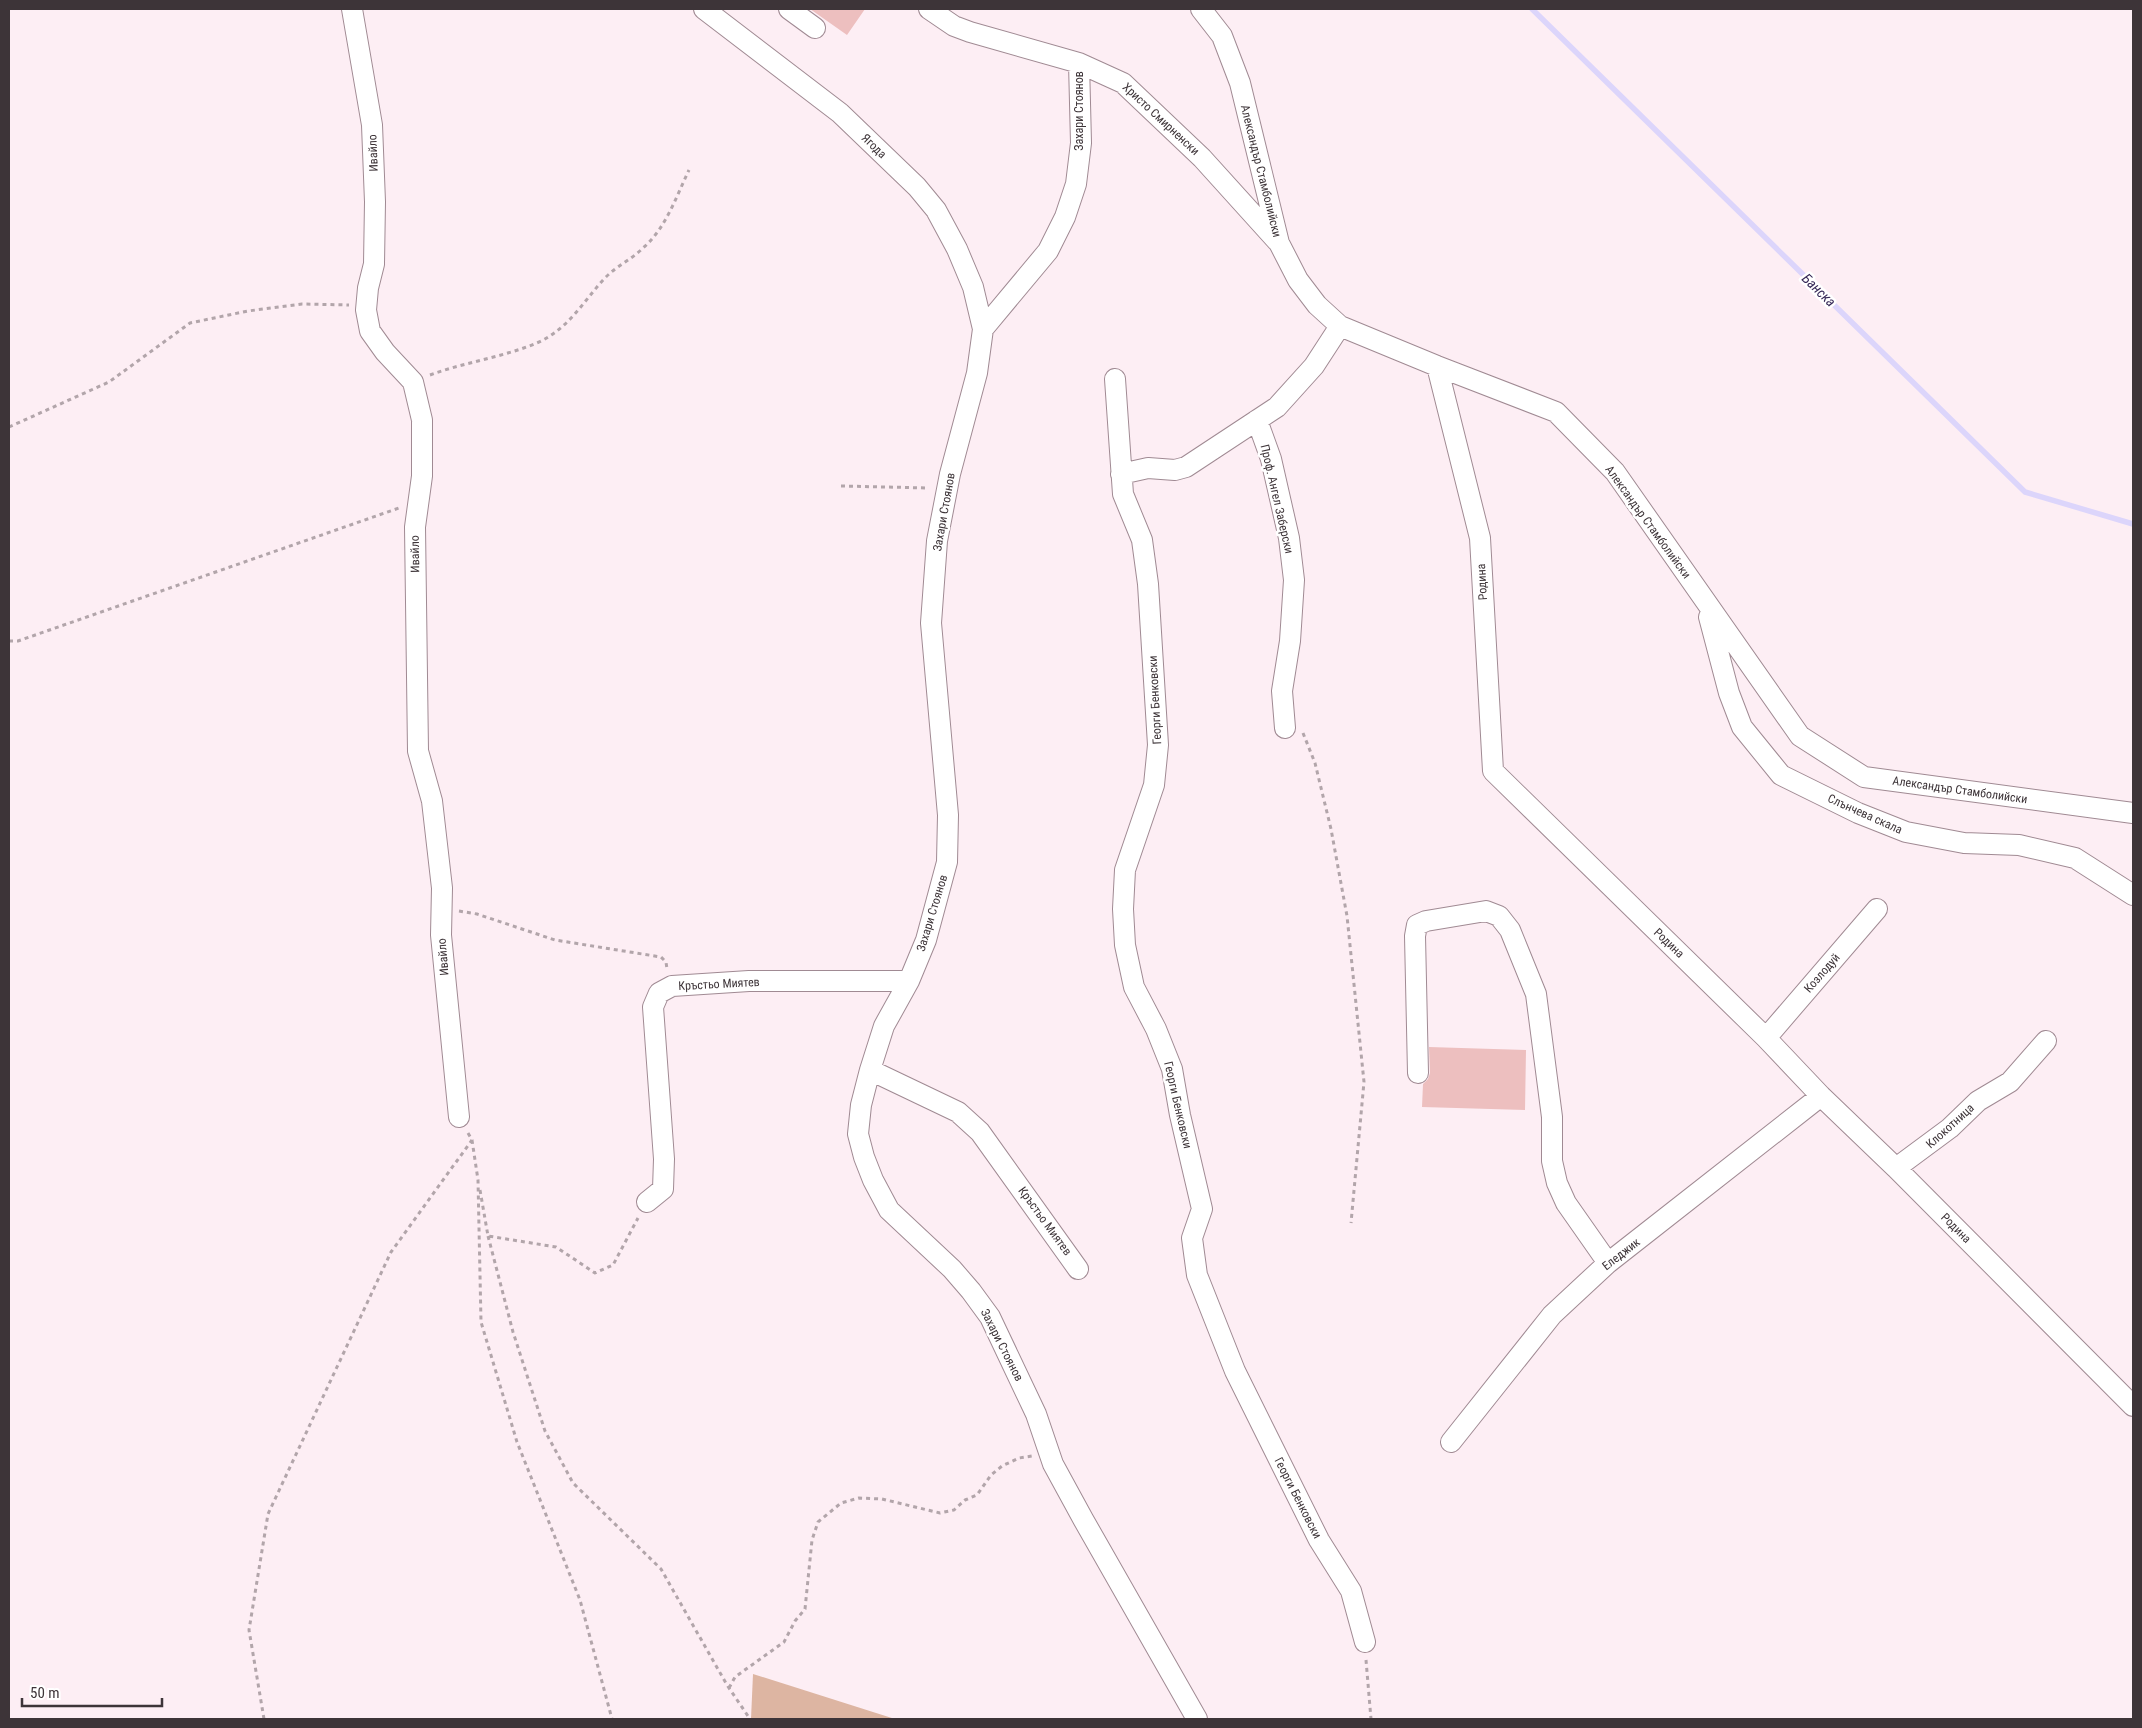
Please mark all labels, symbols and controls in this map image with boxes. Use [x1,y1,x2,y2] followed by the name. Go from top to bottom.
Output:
[1072,71,1086,151] street label: Захари Стоянов
[1120,80,1202,158] street label: Христо Смирненски
[1238,103,1284,239] street label: Александър Стамболийски
[859,131,889,161] street label: Ягода
[365,134,381,172] street label: Ивайло
[1799,270,1839,310] water label: Банска
[1258,443,1296,555] street label: Проф. Ангел Заберски
[1602,463,1694,581] street label: Александър Стамболийски
[930,472,958,552] street label: Захари Стоянов
[408,535,422,573] street label: Ивайло
[1474,563,1490,601] street label: Родина
[1146,655,1164,745] street label: Георги Бенковски
[1892,774,2028,806] street label: Александър Стамболийски
[1825,791,1905,837] street label: Слънчева скала
[914,873,950,953] street label: Захари Стоянов
[1651,925,1687,961] street label: Родина
[434,938,452,976] street label: Ивайло
[1801,951,1843,995] street label: Козлодуй
[678,975,760,993] street label: Кръстьо Миятев
[1161,1060,1195,1150] street label: Георги Бенковски
[1923,1101,1977,1151] street label: Клокотница
[1015,1184,1075,1258] street label: Кръстьо Миятев
[1938,1210,1974,1246] street label: Родина
[1599,1235,1643,1273] street label: Еледжик
[978,1306,1026,1384] street label: Захари Стоянов
[1272,1455,1324,1541] street label: Георги Бенковски
[22,1676,162,1708] scale bar
[30,1684,60,1702] text: 50 m

